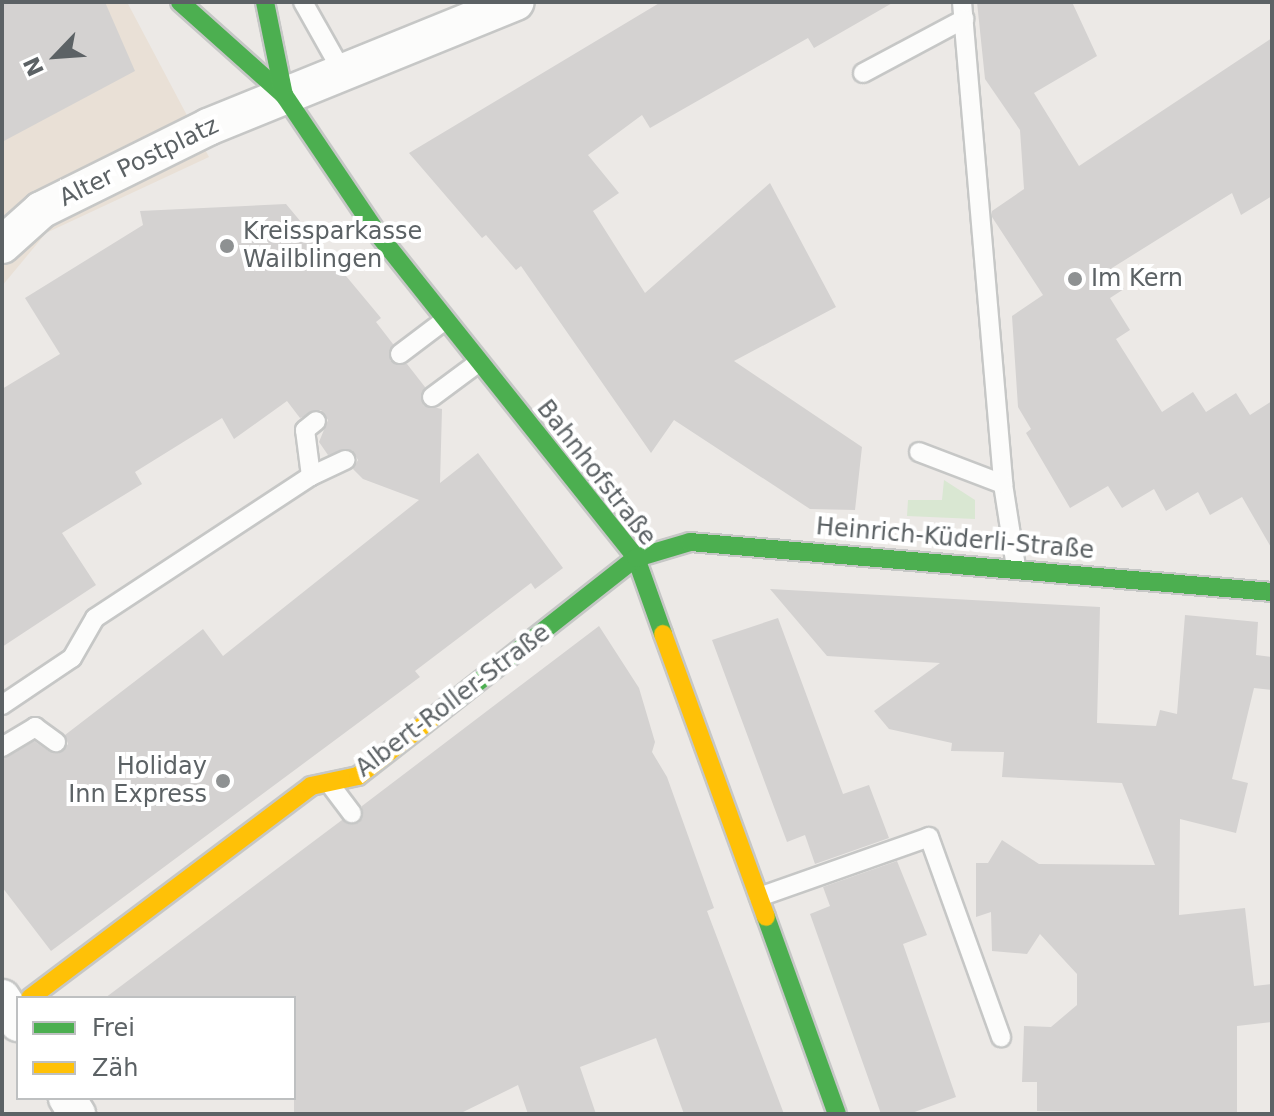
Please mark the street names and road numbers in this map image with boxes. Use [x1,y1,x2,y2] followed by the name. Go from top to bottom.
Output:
[55,111,223,213] street label: Alter Postplatz
[530,395,662,551] street label: Bahnhofstraße
[815,512,1095,566] street label: Heinrich-Küderli-Straße
[350,619,556,783] street label: Albert-Roller-Straße

